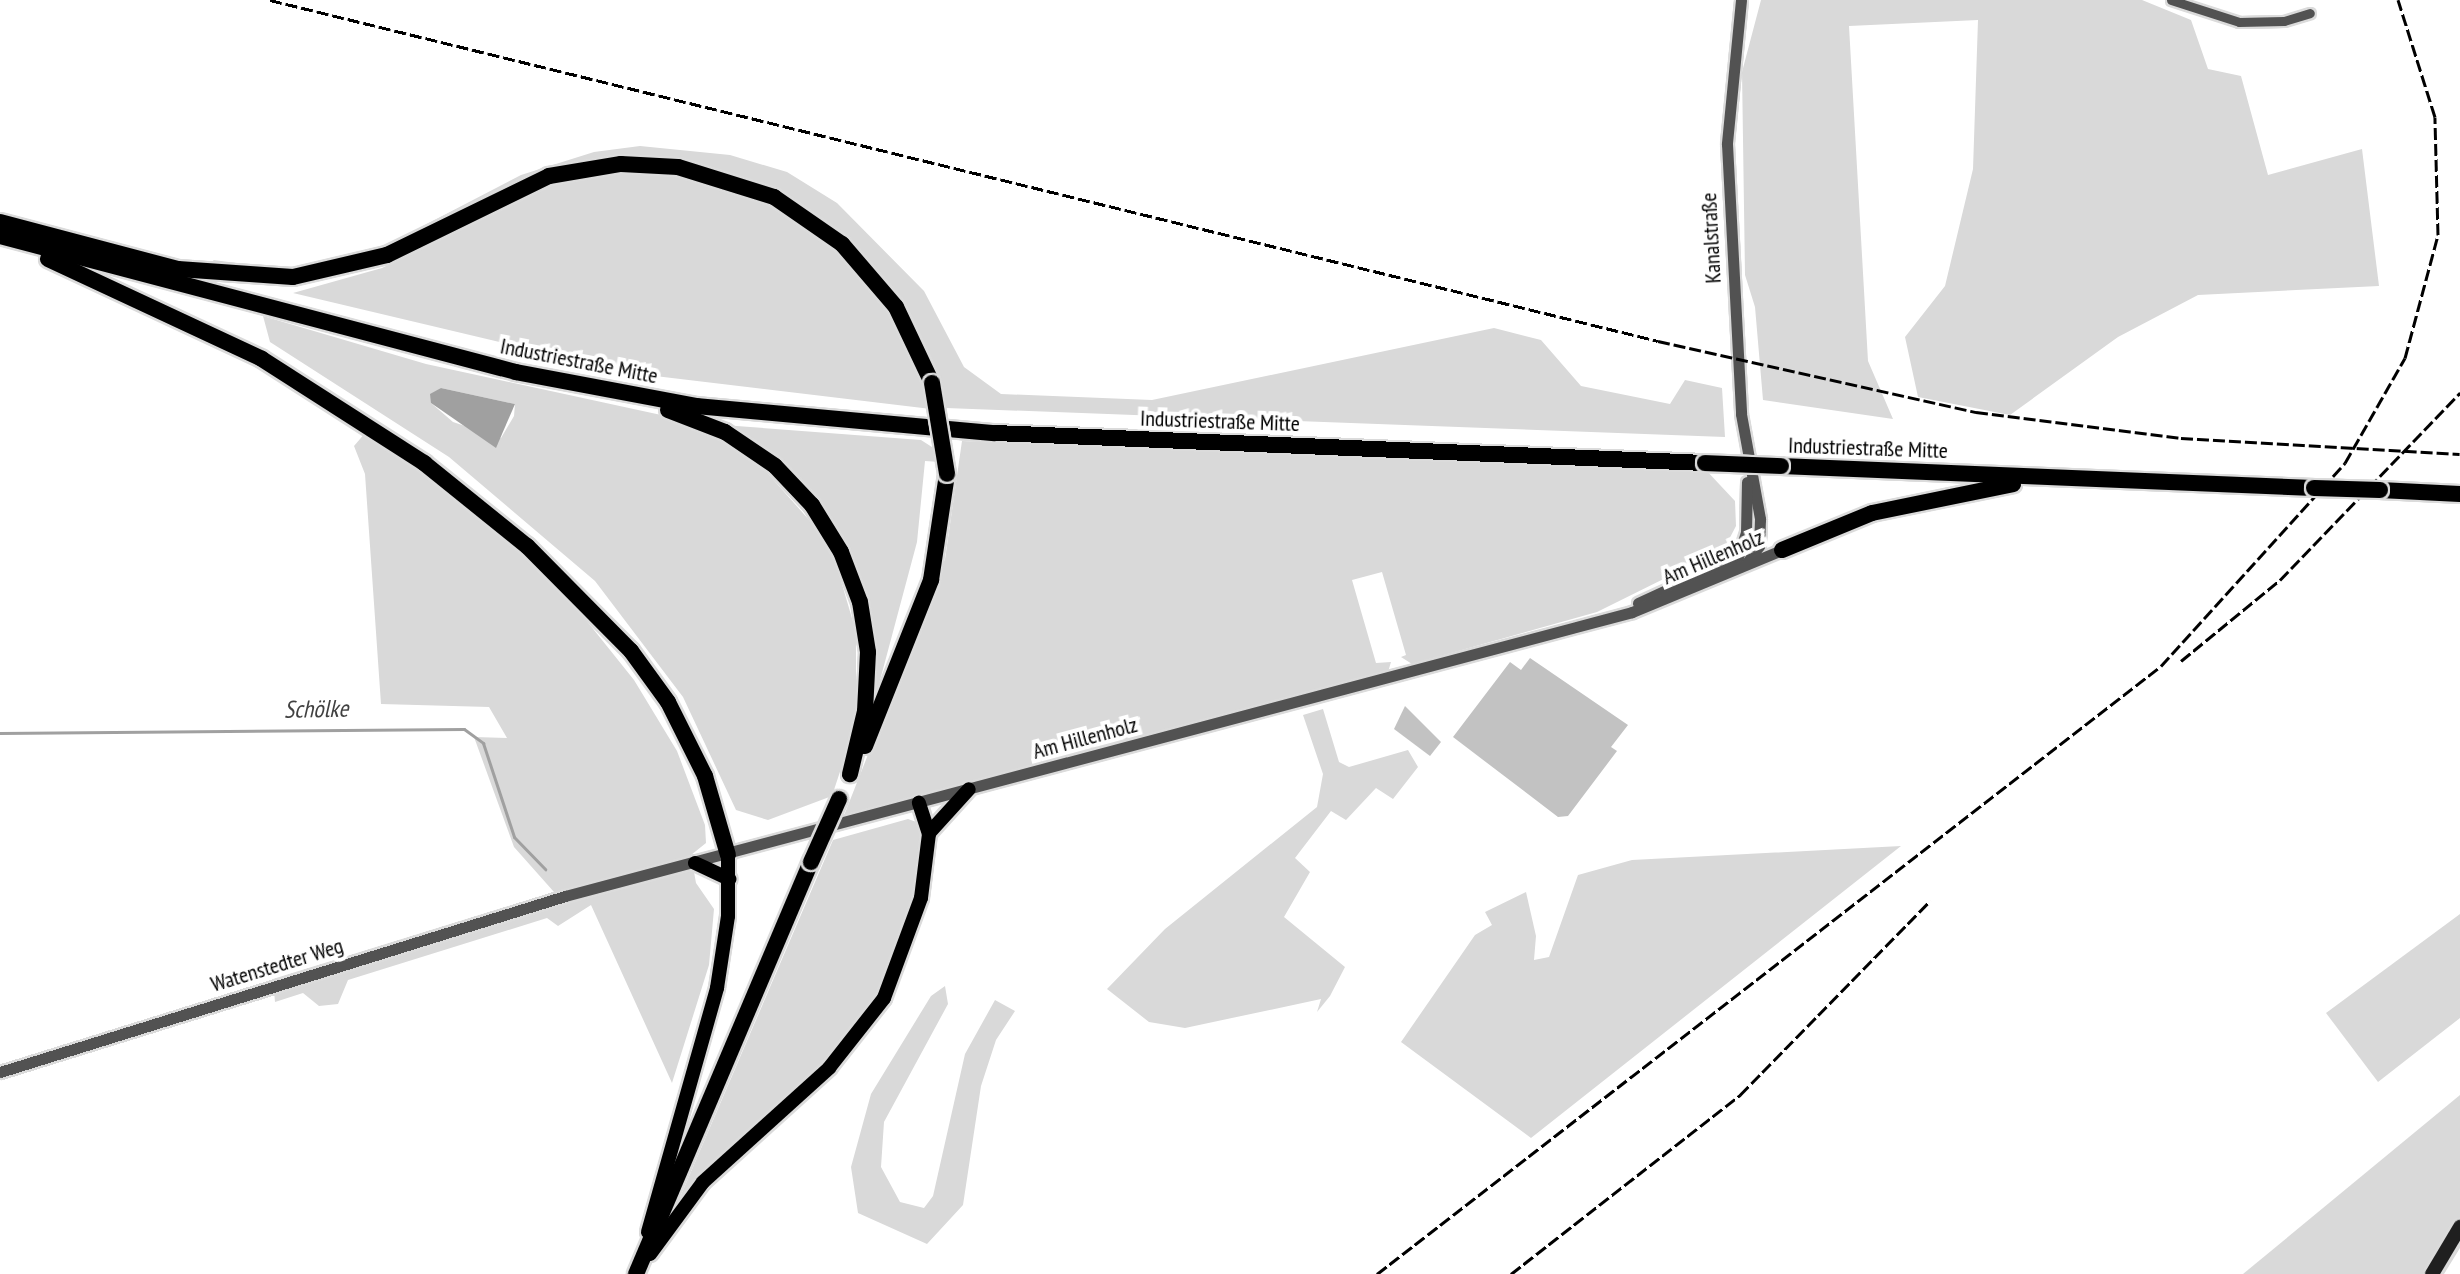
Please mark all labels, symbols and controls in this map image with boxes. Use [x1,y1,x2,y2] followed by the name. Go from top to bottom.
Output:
[1695,192,1727,284] street label: Kanalstraße
[498,333,660,389] street label: Industriestraße Mitte
[1140,405,1300,437] street label: Industriestraße Mitte
[1788,432,1948,464] street label: Industriestraße Mitte
[1659,524,1767,590] street label: Am Hillenholz
[284,694,348,724] water label: Schölke
[1030,711,1140,765] street label: Am Hillenholz
[207,932,347,998] street label: Watenstedter Weg

